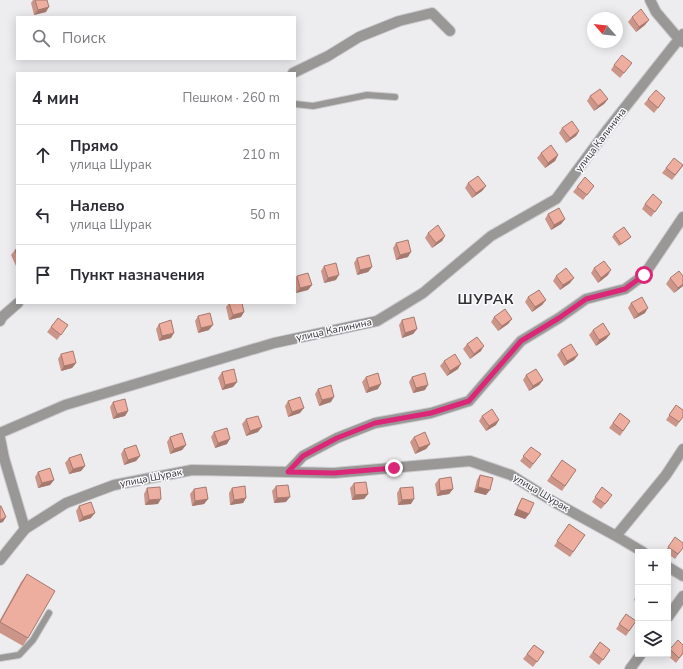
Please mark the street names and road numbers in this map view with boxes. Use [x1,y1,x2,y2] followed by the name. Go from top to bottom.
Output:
[572,105,630,175] street label: улица Калинина
[295,315,373,345] street label: улица Калинина
[119,465,184,491] street label: улица Шурак
[510,471,572,516] street label: улица Шурак

